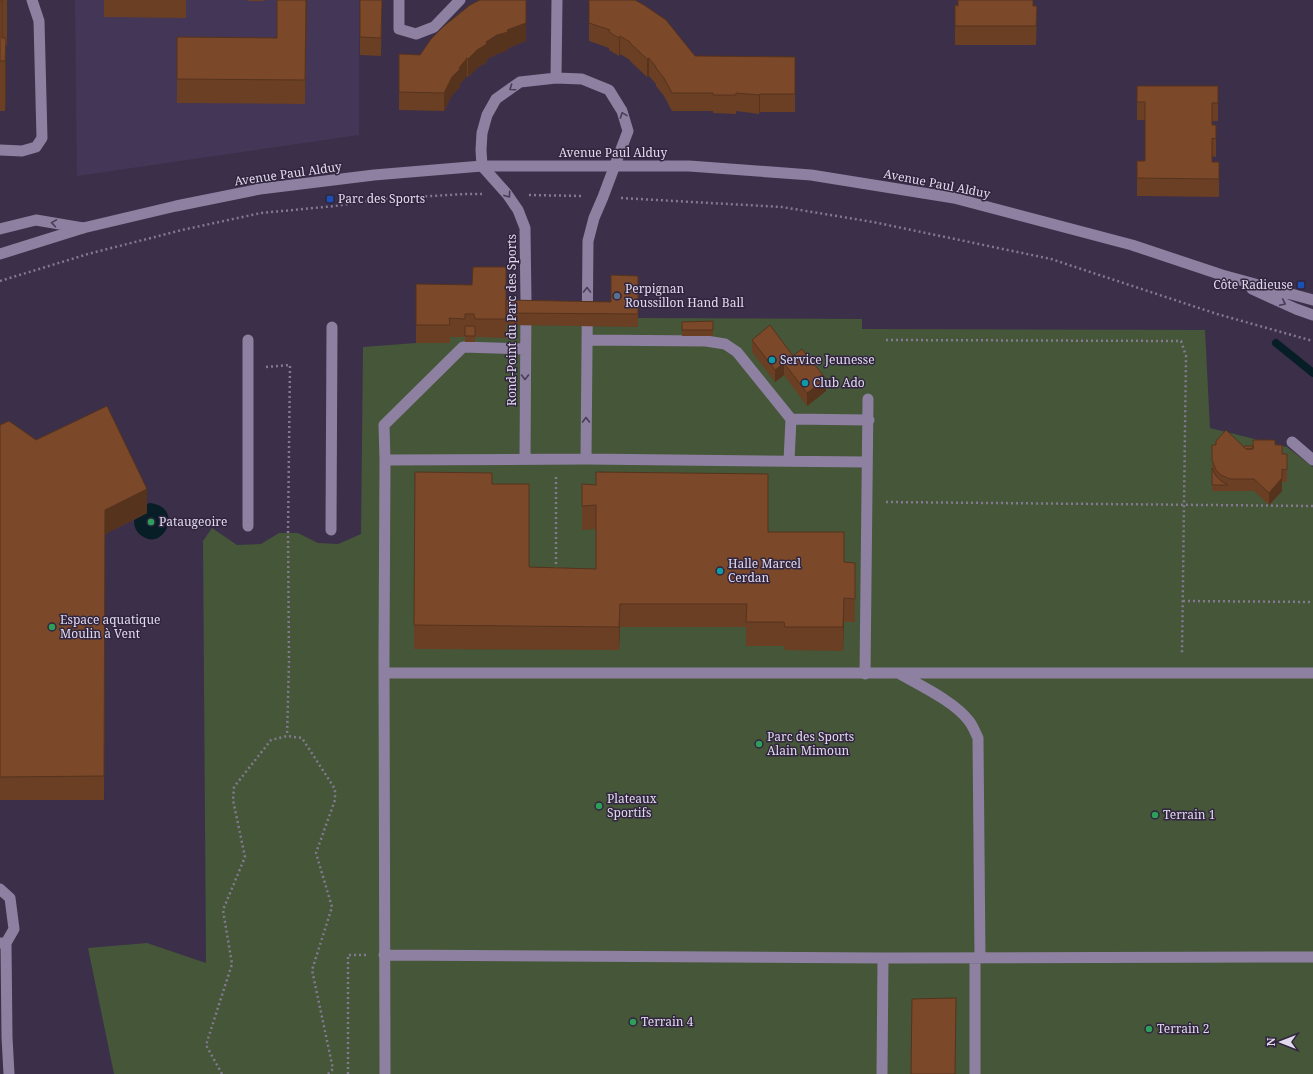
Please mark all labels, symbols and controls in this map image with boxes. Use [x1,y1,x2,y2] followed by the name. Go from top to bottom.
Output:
[509,83,516,91] one-way arrow
[619,112,627,119] one-way arrow
[559,144,667,161] street label: Avenue Paul Alduy
[233,158,343,189] street label: Avenue Paul Alduy
[882,165,992,202] street label: Avenue Paul Alduy
[338,190,425,207] place label: Parc des Sports
[503,191,510,198] one-way arrow
[325,194,335,204] marker: Parc des Sports
[50,219,57,228] one-way arrow
[503,234,520,406] street label: Rond-Point du Parc des Sports
[1213,276,1293,293] place label: Côte Radieuse
[625,280,744,311] place label: Perpignan Roussillon Hand Ball
[1296,280,1306,290] marker: Côte Radieuse
[583,287,591,293] one-way arrow
[612,291,622,301] marker: Perpignan Roussillon Hand Ball
[1279,299,1286,307] one-way arrow
[780,351,875,368] place label: Service Jeunesse
[767,355,777,365] marker: Service Jeunesse
[521,374,529,380] one-way arrow
[813,374,865,391] place label: Club Ado
[800,378,810,388] marker: Club Ado
[582,417,590,423] one-way arrow
[159,513,227,530] place label: Pataugeoire
[146,517,156,527] marker: Pataugeoire
[728,555,801,586] place label: Halle Marcel Cerdan
[715,566,725,576] marker: Halle Marcel Cerdan
[60,611,160,642] place label: Espace aquatique Moulin à Vent
[47,622,57,632] marker: Espace aquatique Moulin à Vent
[767,728,854,759] place label: Parc des Sports Alain Mimoun
[754,739,764,749] marker: Parc des Sports Alain Mimoun
[607,790,657,821] place label: Plateaux Sportifs
[594,801,604,811] marker: Plateaux Sportifs
[1163,806,1215,823] place label: Terrain 1
[1150,810,1160,820] marker: Terrain 1
[641,1013,694,1030] place label: Terrain 4
[628,1017,638,1027] marker: Terrain 4
[1157,1020,1209,1037] place label: Terrain 2
[1261,1022,1301,1062] north arrow
[1144,1024,1154,1034] marker: Terrain 2
[1263,1037,1278,1046] text: N

